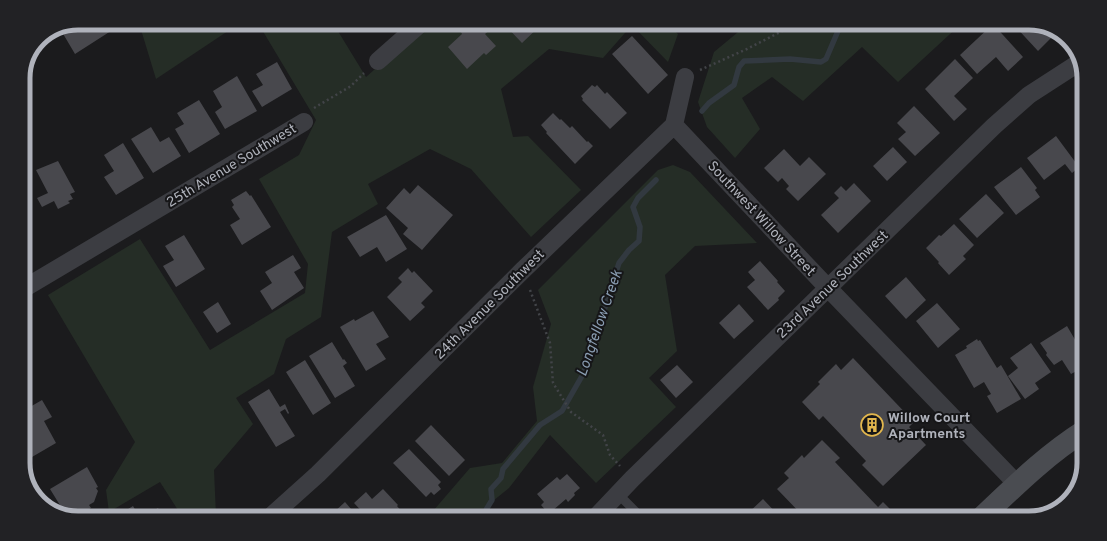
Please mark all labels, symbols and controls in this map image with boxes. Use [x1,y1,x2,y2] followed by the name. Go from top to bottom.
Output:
[164,121,300,212] street label: 25th Avenue Southwest
[703,158,819,280] street label: Southwest Willow Street
[774,227,892,343] street label: 23rd Avenue Southwest
[432,247,549,364] street label: 24th Avenue Southwest
[573,267,628,379] water label: Longfellow Creek
[888,410,970,443] place label: Willow Court Apartments
[859,412,885,438] building icon: Willow Court Apartments

